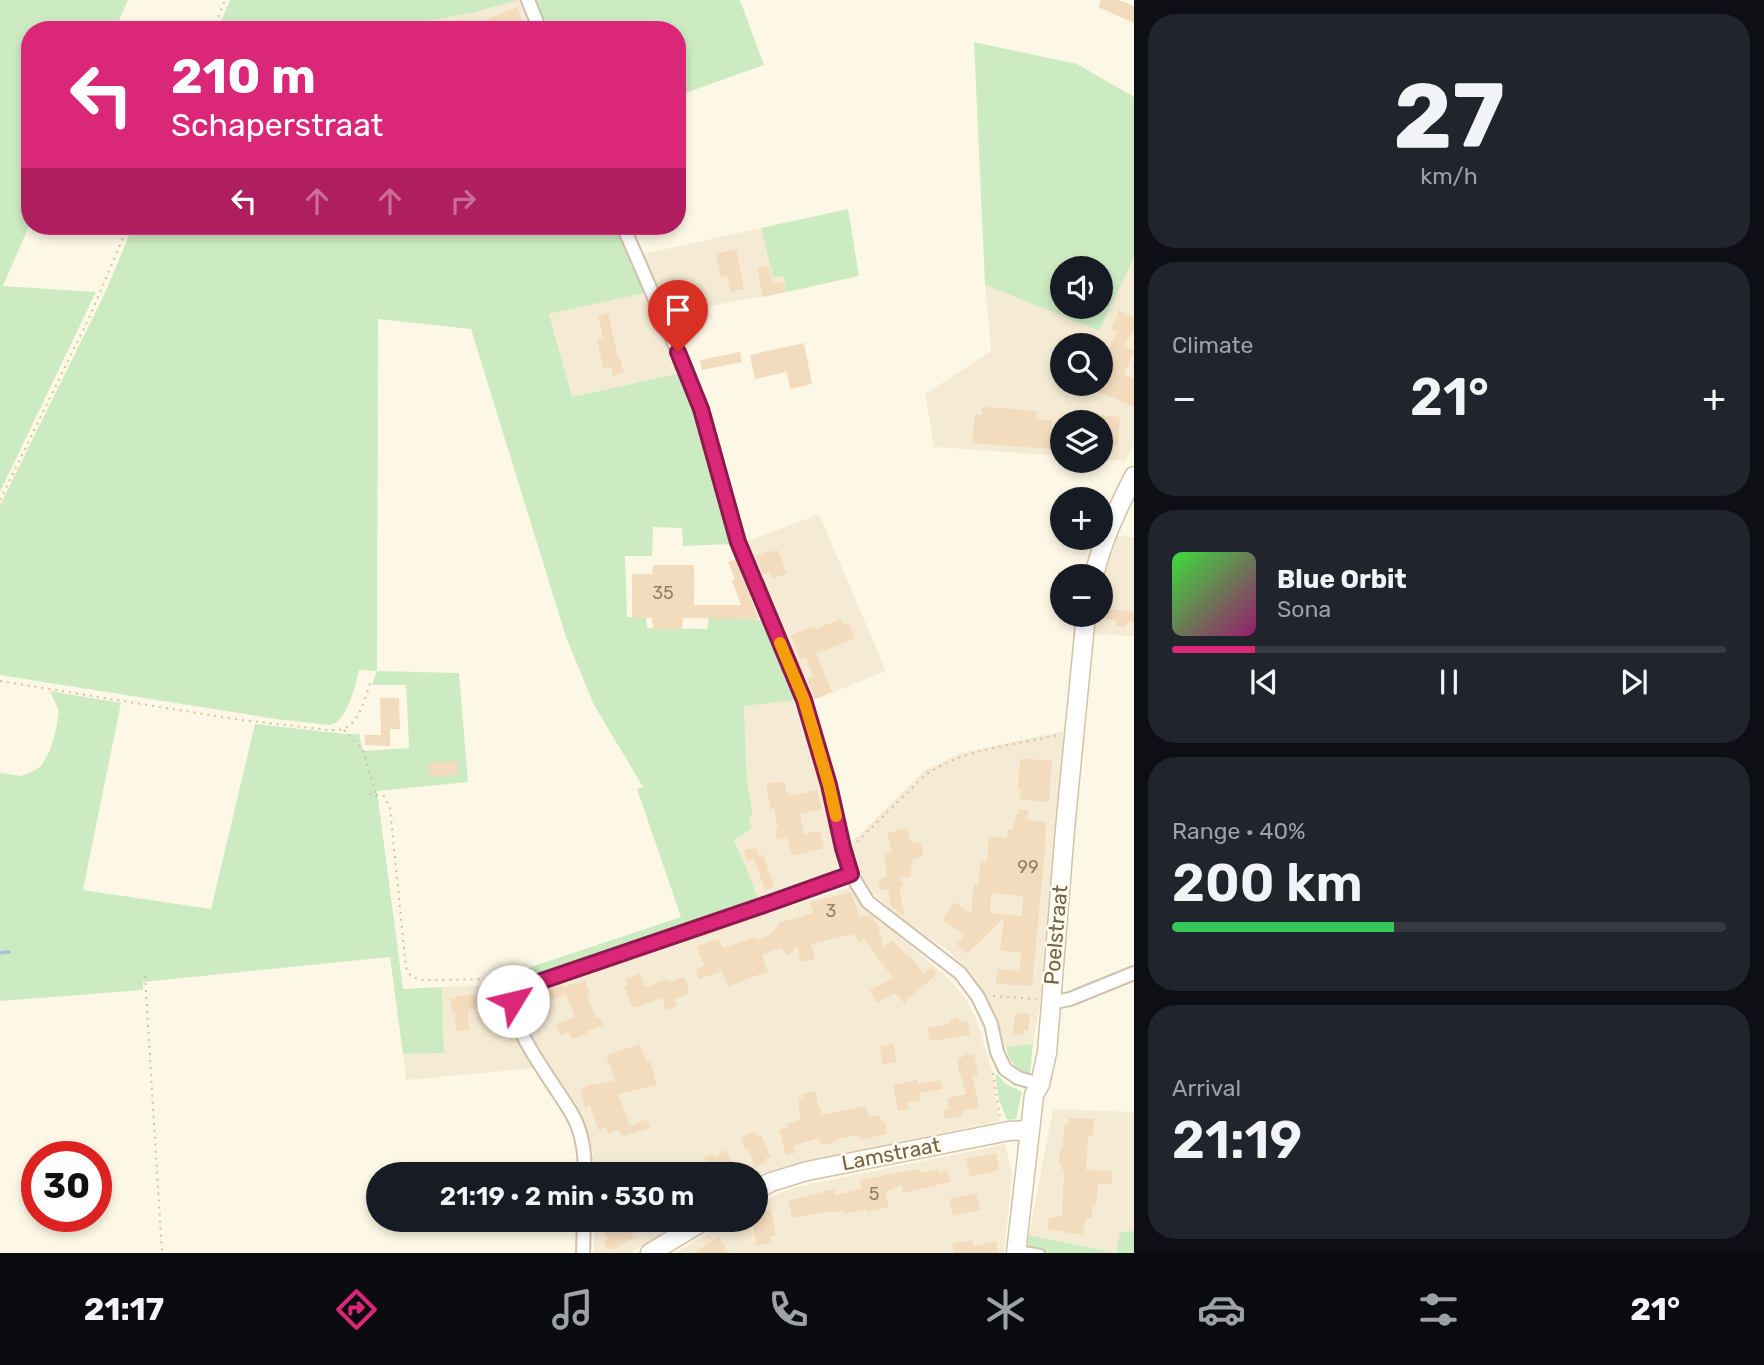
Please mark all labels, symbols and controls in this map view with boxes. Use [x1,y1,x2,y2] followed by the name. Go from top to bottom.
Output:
[171,47,316,105] text: 210 m
[56,49,147,140] icon: left
[1393,62,1505,170] text: 27
[171,106,383,144] text: Schaperstraat
[1420,162,1478,190] text: km/h
[225,182,263,220] icon: left
[298,182,336,220] icon: ahead
[371,182,409,220] icon: ahead
[444,182,482,220] icon: right
[1050,256,1113,627] map controls
[1050,256,1113,319] button: sound
[648,280,708,352] pin
[659,291,697,329] icon: arrive
[1172,331,1253,359] text: Climate
[1050,333,1113,396] button: search
[1410,366,1489,428] text: 21°
[1172,375,1197,421] text: −
[1702,375,1726,421] text: +
[1050,410,1113,473] button: layers
[1050,487,1113,550] button: +
[1050,564,1113,627] button: −
[1277,564,1407,595] text: Blue Orbit
[652,582,674,604] house number: 35
[1277,595,1331,623] text: Sona
[1245,663,1283,701] icon: previous
[1430,663,1468,701] icon: pause
[1615,663,1653,701] icon: next
[1172,817,1306,845] text: Range · 40%
[1172,852,1363,914] text: 200 km
[1017,856,1039,878] house number: 99
[1039,884,1072,986] street label: Poelstraat
[826,900,836,922] house number: 3
[476,964,550,1038] position arrow
[1172,1074,1241,1102] text: Arrival
[1172,1109,1302,1171] text: 21:19
[839,1132,942,1175] street label: Lamstraat
[21,1141,112,1232] speed limit sign: 30
[440,1181,694,1212] text: 21:19 · 2 min · 530 m
[869,1183,879,1205] house number: 5
[332,1285,381,1334] icon: directions
[548,1285,597,1334] icon: music
[764,1285,813,1334] icon: phone
[981,1285,1030,1334] icon: climate
[1197,1285,1246,1334] icon: car
[1414,1285,1463,1334] icon: filters
[84,1290,164,1328] text: 21:17
[1630,1290,1680,1328] text: 21°

